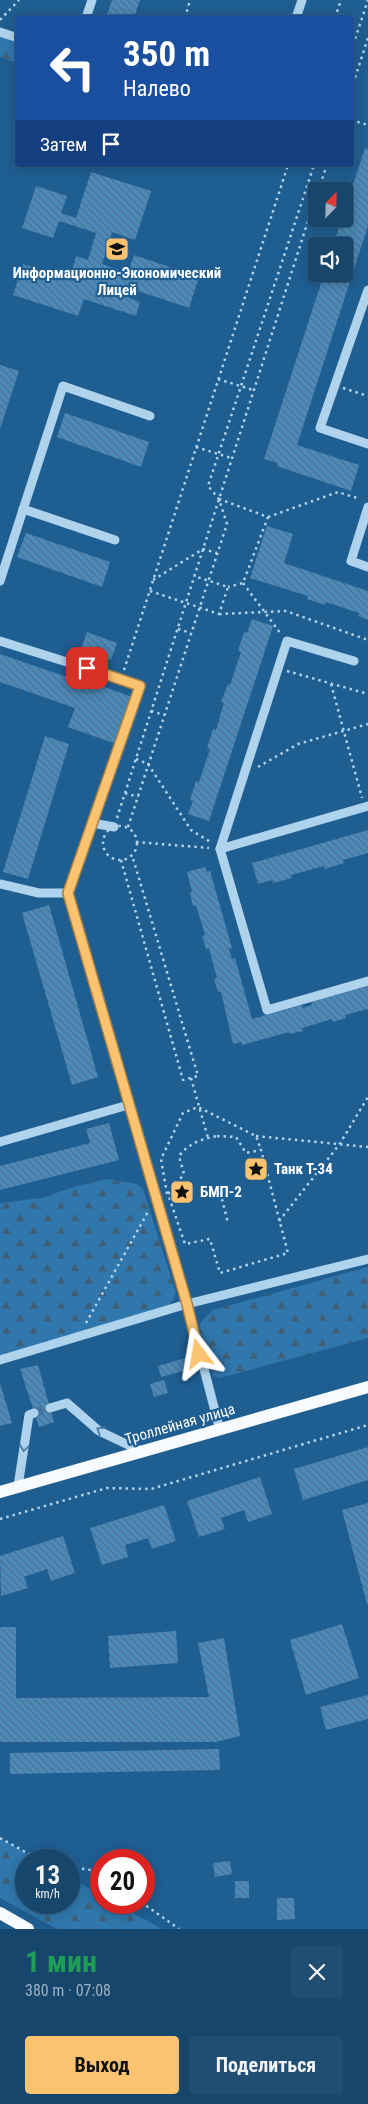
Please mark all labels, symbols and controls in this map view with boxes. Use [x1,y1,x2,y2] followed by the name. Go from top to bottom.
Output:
[123,34,210,75] text: 350 m
[40,35,105,100] icon: left
[123,76,191,101] text: Налево
[97,130,125,158] icon: arrive
[40,133,87,156] text: Затем
[308,182,352,228] north arrow
[308,182,353,282] map controls
[104,236,130,262] school or university icon: Информационно-Экономический Лицей
[308,237,353,282] button: sound
[13,264,221,299] place label: Информационно-Экономический Лицей
[66,647,108,689] pin
[73,654,101,682] icon: arrive
[243,1156,269,1182] place icon: Танк Т-34
[274,1160,333,1178] place label: Танк Т-34
[169,1179,195,1205] place icon: БМП-2
[200,1183,242,1201] place label: БМП-2
[172,1327,224,1379] position arrow
[123,1400,237,1448] street label: Троллейная улица
[96,1427,105,1437] one-way arrow
[19,1444,30,1452] one-way arrow
[90,1849,155,1914] speed limit sign: 20
[35,1861,60,1890] text: 13
[35,1887,60,1901] text: km/h
[25,1944,97,1979] text: 1 мин
[291,1946,343,1998] button: close
[25,1981,111,2000] text: 380 m · 07:08
[25,2036,179,2094] button: Выход
[189,2036,343,2094] button: Поделиться

